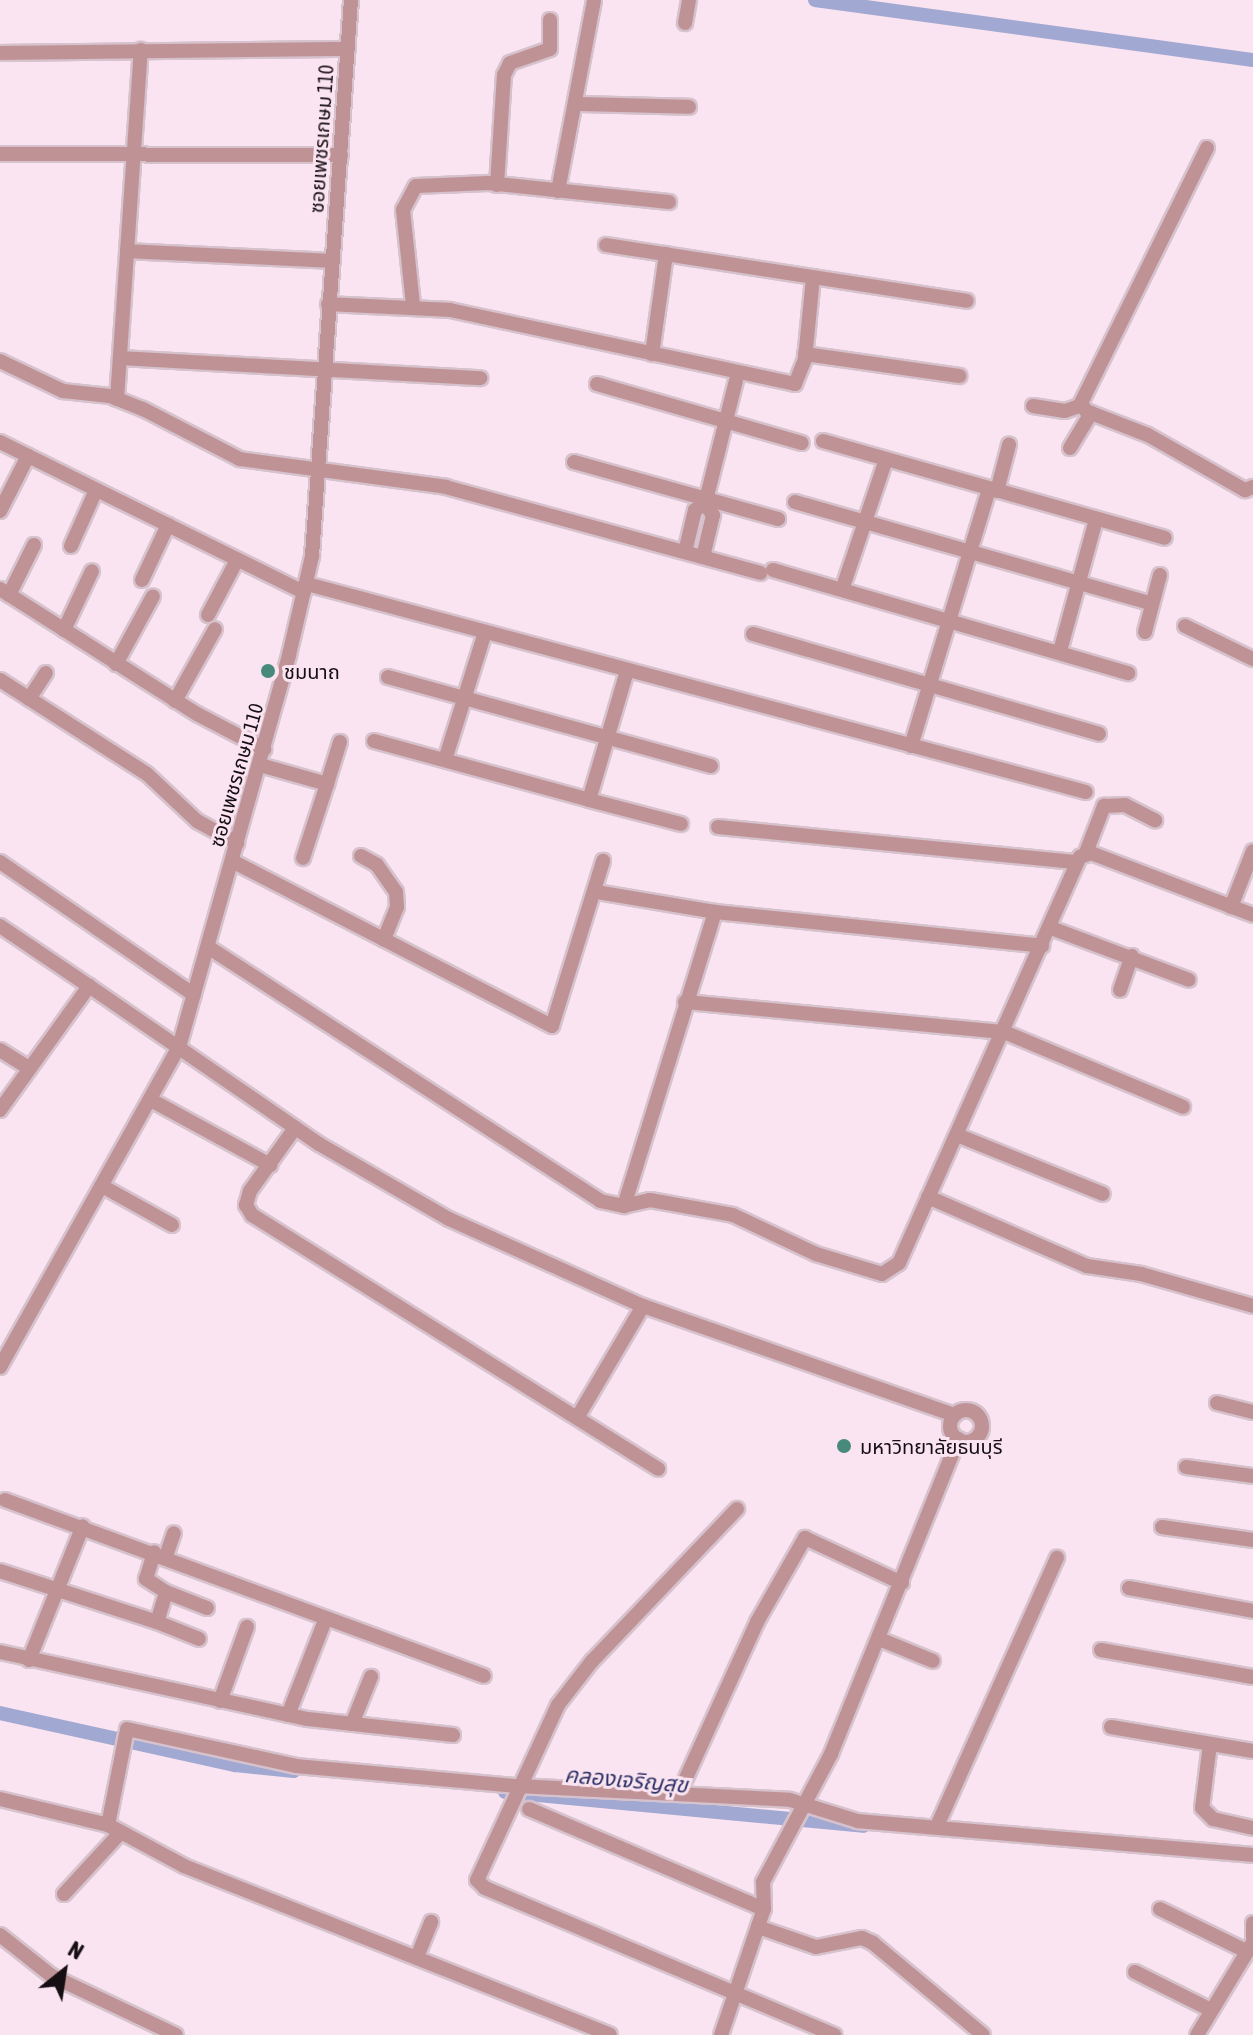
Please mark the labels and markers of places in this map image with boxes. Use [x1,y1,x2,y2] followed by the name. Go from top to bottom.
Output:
[284,659,340,683] place label: ชมนาถ
[259,662,277,680] marker: ชมนาถ
[860,1434,1002,1458] place label: มหาวิทยาลัยธนบุรี
[835,1437,853,1455] marker: มหาวิทยาลัยธนบุรี

